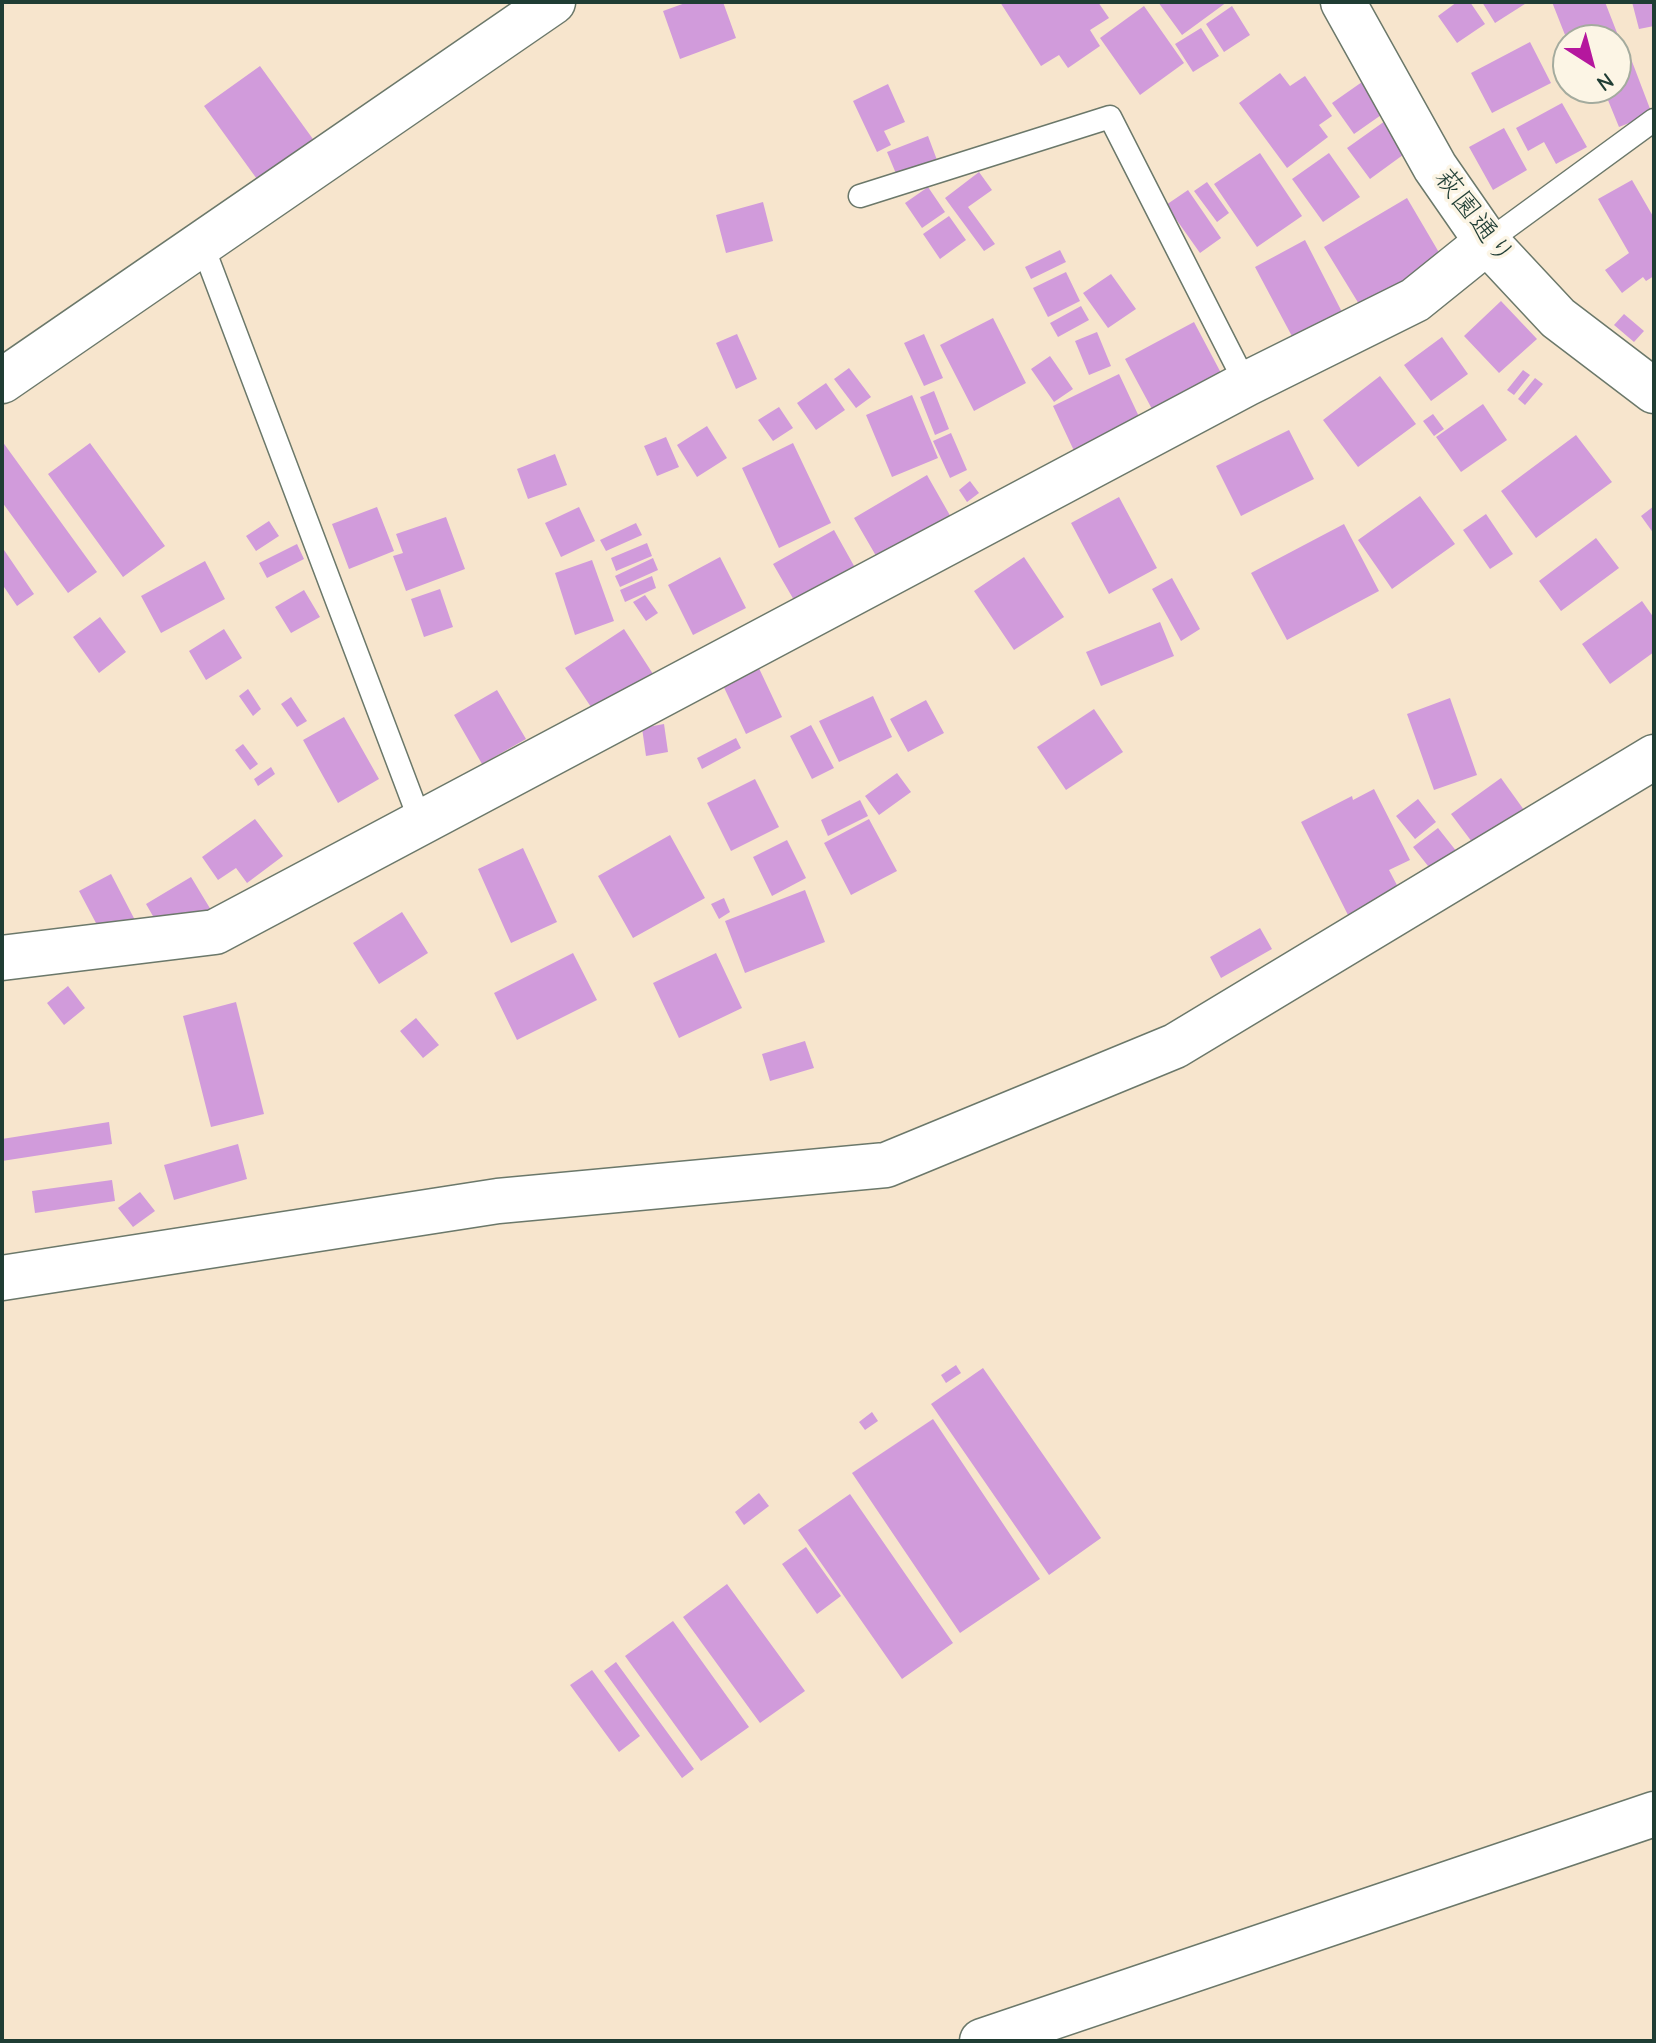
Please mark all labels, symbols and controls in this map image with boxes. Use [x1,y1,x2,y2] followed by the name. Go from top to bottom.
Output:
[1552,24,1632,104] north arrow
[1591,67,1618,97] text: N
[1427,162,1521,272] street label: 萩園通り

